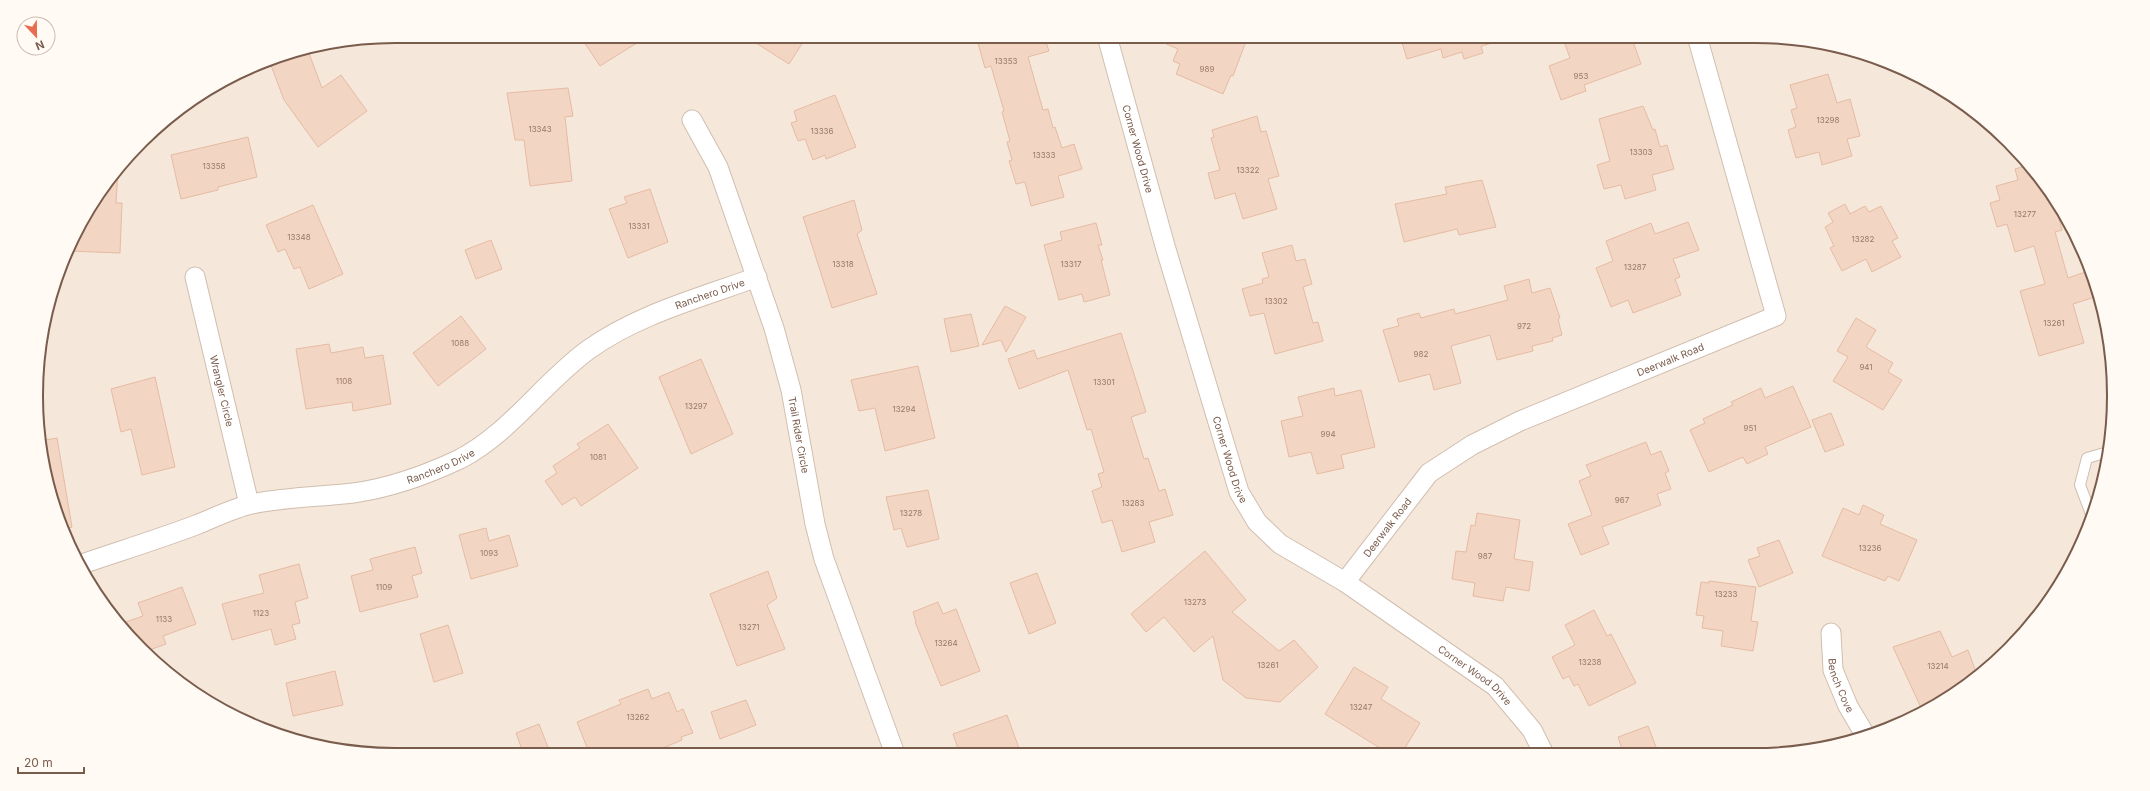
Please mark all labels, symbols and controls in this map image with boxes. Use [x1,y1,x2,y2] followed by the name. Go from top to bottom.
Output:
[16,16,56,56] north arrow
[33,37,46,53] text: N
[995,56,1018,66] house number: 13353
[1200,64,1214,74] house number: 989
[1574,71,1588,81] house number: 953
[1120,103,1156,194] street label: Corner Wood Drive
[1817,115,1840,125] house number: 13298
[528,124,552,134] house number: 13343
[810,126,834,136] house number: 13336
[1629,147,1653,157] house number: 13303
[1032,150,1056,160] house number: 13333
[203,161,226,171] house number: 13358
[1237,165,1260,175] house number: 13322
[2014,209,2037,219] house number: 13277
[628,221,650,231] house number: 13331
[287,232,311,242] house number: 13348
[1852,234,1875,244] house number: 13282
[832,259,854,269] house number: 13318
[1061,259,1082,269] house number: 13317
[1624,262,1647,272] house number: 13287
[673,276,746,311] street label: Ranchero Drive
[1264,296,1288,306] house number: 13302
[2043,318,2065,328] house number: 13261
[1517,321,1531,331] house number: 972
[451,338,469,348] house number: 1088
[1635,340,1706,378] street label: Deerwalk Road
[1414,349,1429,359] house number: 982
[208,354,236,428] street label: Wrangler Circle
[1859,362,1873,372] house number: 941
[336,376,352,386] house number: 1108
[1093,377,1115,387] house number: 13301
[786,396,812,474] street label: Trail Rider Circle
[685,401,708,411] house number: 13297
[892,404,916,414] house number: 13294
[1210,415,1250,505] street label: Corner Wood Drive
[1743,423,1757,433] house number: 951
[1320,429,1336,439] house number: 994
[405,446,477,486] street label: Ranchero Drive
[590,452,606,462] house number: 1081
[1361,495,1414,559] street label: Deerwalk Road
[1615,495,1630,505] house number: 967
[1122,498,1145,508] house number: 13283
[900,508,922,518] house number: 13278
[1859,543,1882,553] house number: 13236
[480,548,498,558] house number: 1093
[1478,551,1493,561] house number: 987
[376,582,392,592] house number: 1109
[1715,589,1738,599] house number: 13233
[1184,597,1206,607] house number: 13273
[253,608,269,618] house number: 1123
[156,614,172,624] house number: 1133
[739,622,759,632] house number: 13271
[934,638,958,648] house number: 13264
[1436,642,1514,708] street label: Corner Wood Drive
[1579,657,1602,667] house number: 13238
[1826,658,1857,715] street label: Bench Cove
[1257,660,1279,670] house number: 13261
[1927,661,1949,671] house number: 13214
[1350,702,1373,712] house number: 13247
[627,712,650,722] house number: 13262
[18,749,84,775] scale bar
[24,755,53,770] text: 20 m

